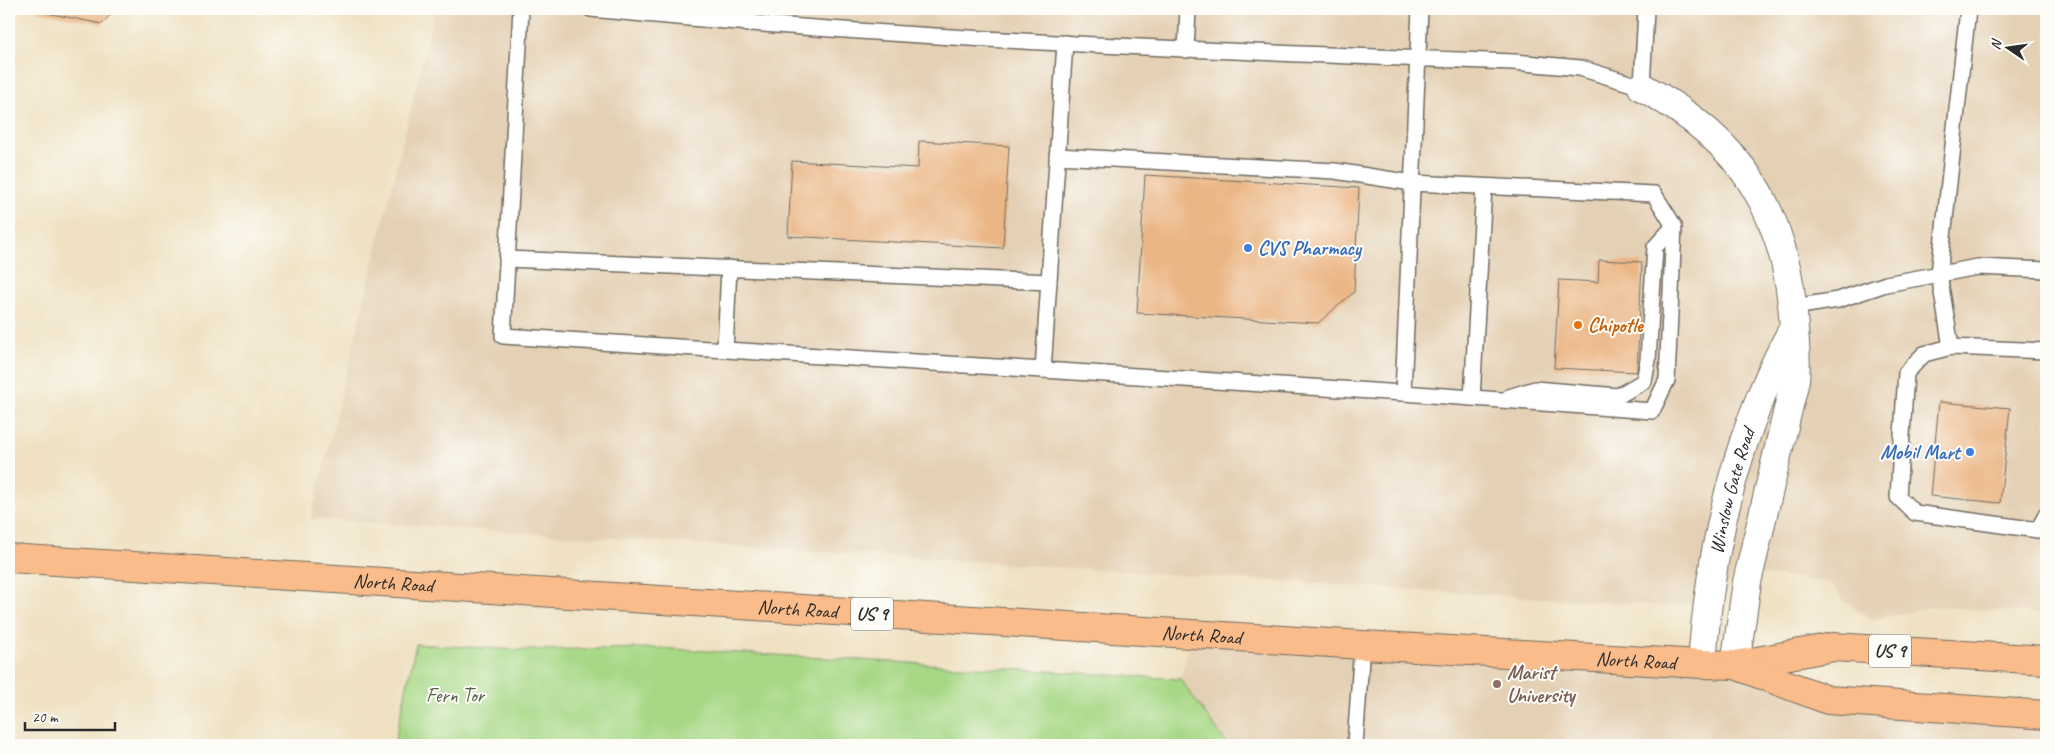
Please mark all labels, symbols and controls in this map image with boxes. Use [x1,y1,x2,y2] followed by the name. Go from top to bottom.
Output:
[1982,22,2032,72] north arrow
[1987,37,2006,51] text: N
[1258,236,1363,262] place label: CVS Pharmacy
[1242,242,1254,254] marker: CVS Pharmacy
[1588,313,1644,338] place label: Chipotle
[1572,319,1584,331] marker: Chipotle
[1703,422,1761,556] street label: Winslow Gate Road
[1880,440,1962,465] place label: Mobil Mart
[1964,446,1976,458] marker: Mobil Mart
[353,568,437,598] street label: North Road
[757,594,841,624] street label: North Road
[851,598,893,630] road number: US 9
[1161,620,1245,650] street label: North Road
[1869,634,1911,668] road number: US 9
[1595,646,1679,675] street label: North Road
[1507,660,1577,708] place label: Marist University
[1491,678,1503,690] marker: Marist University
[426,683,486,708] park label: Fern Tor
[25,699,115,731] scale bar
[32,708,59,727] text: 20 m

